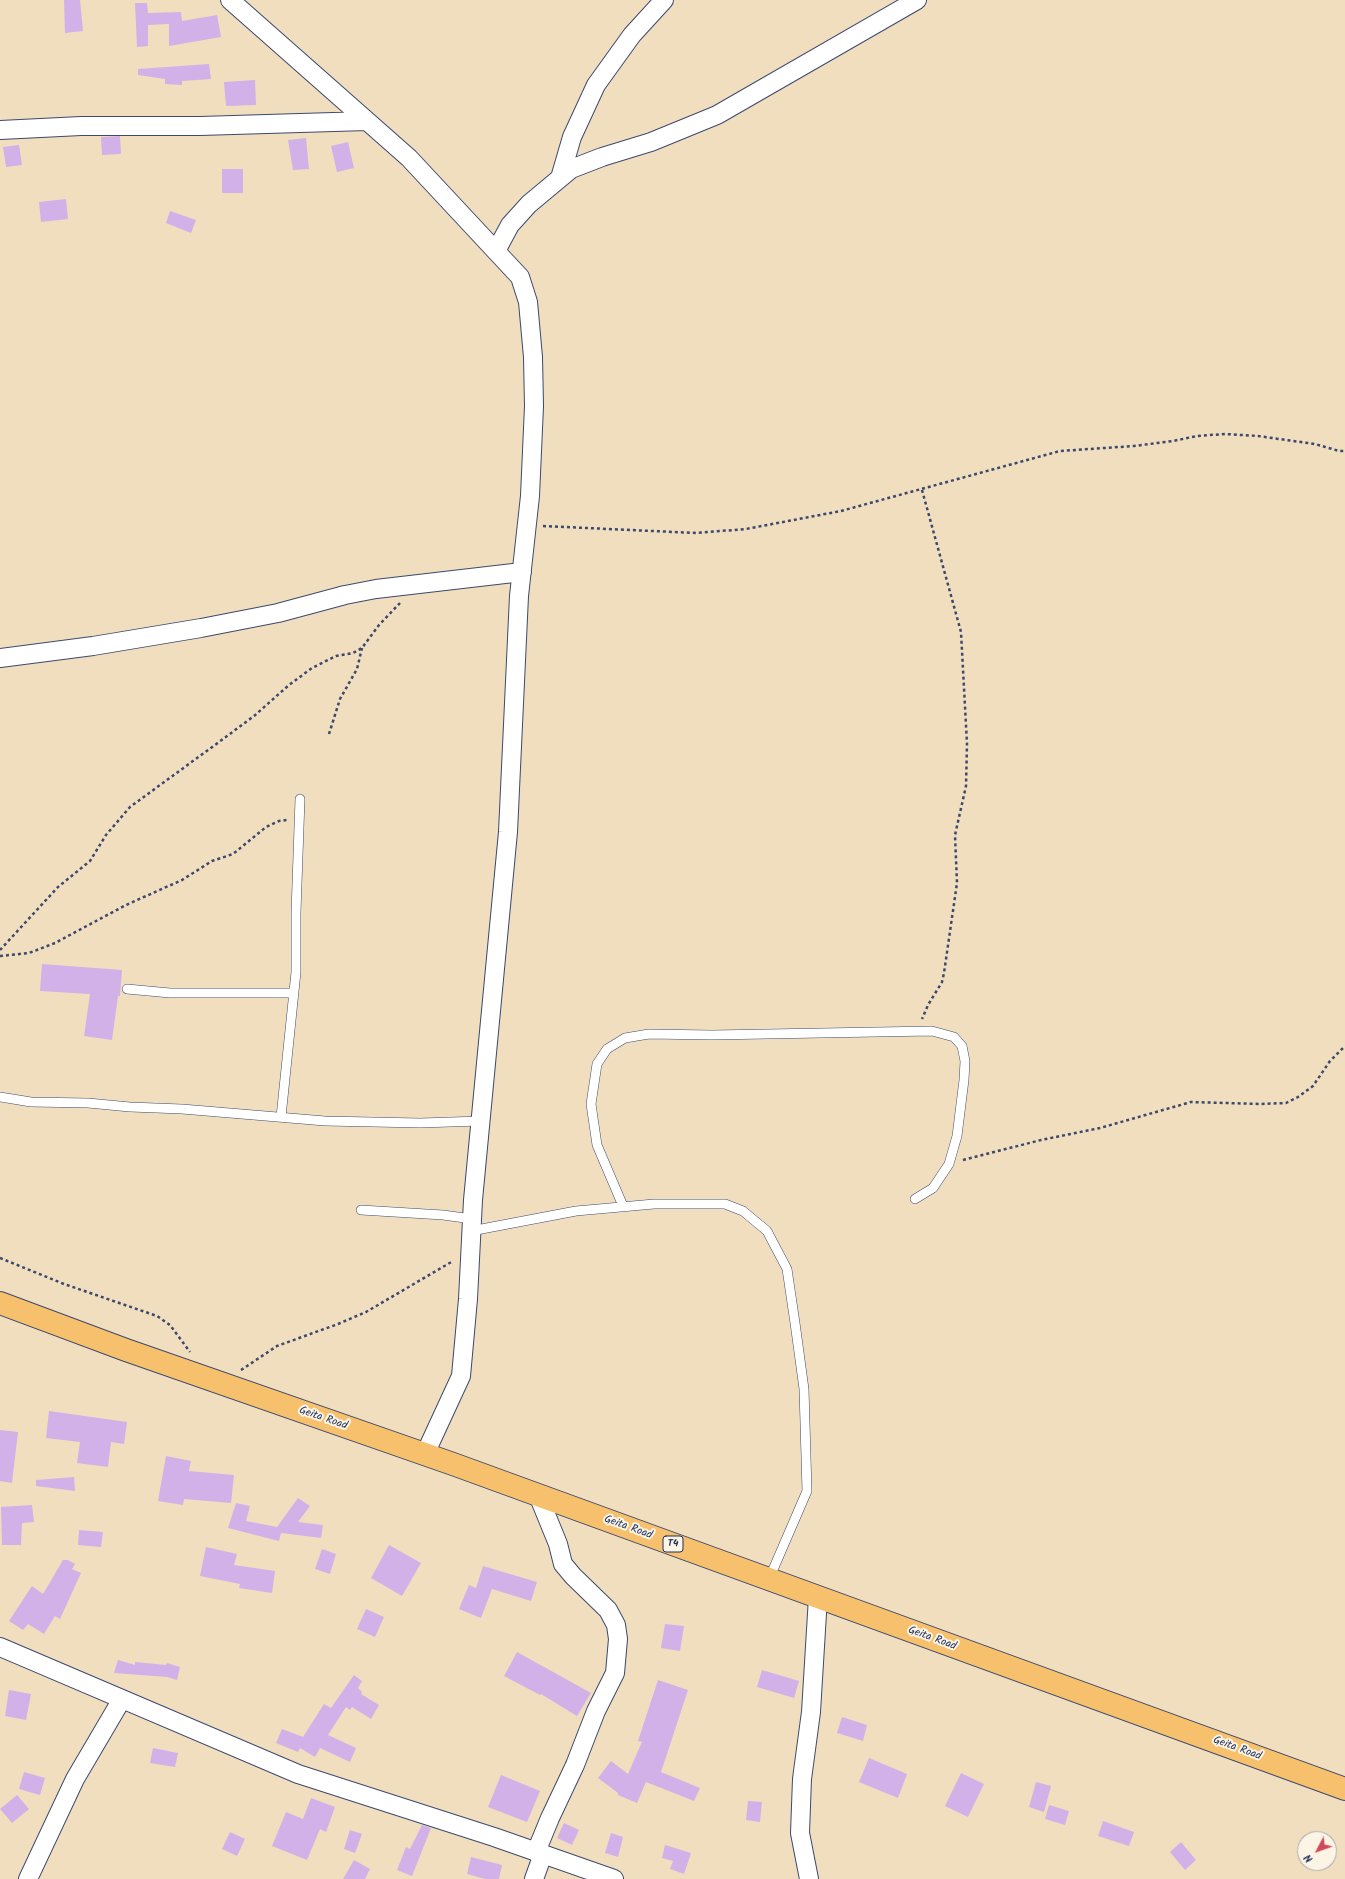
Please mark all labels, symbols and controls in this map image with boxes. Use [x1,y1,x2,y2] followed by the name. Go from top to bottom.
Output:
[297,1405,349,1433] street label: Geita Road
[602,1513,654,1543] street label: Geita Road
[663,1536,683,1552] road number: T4
[906,1624,958,1654] street label: Geita Road
[1211,1734,1263,1764] street label: Geita Road
[1297,1831,1337,1871] north arrow
[1300,1850,1318,1867] text: N

